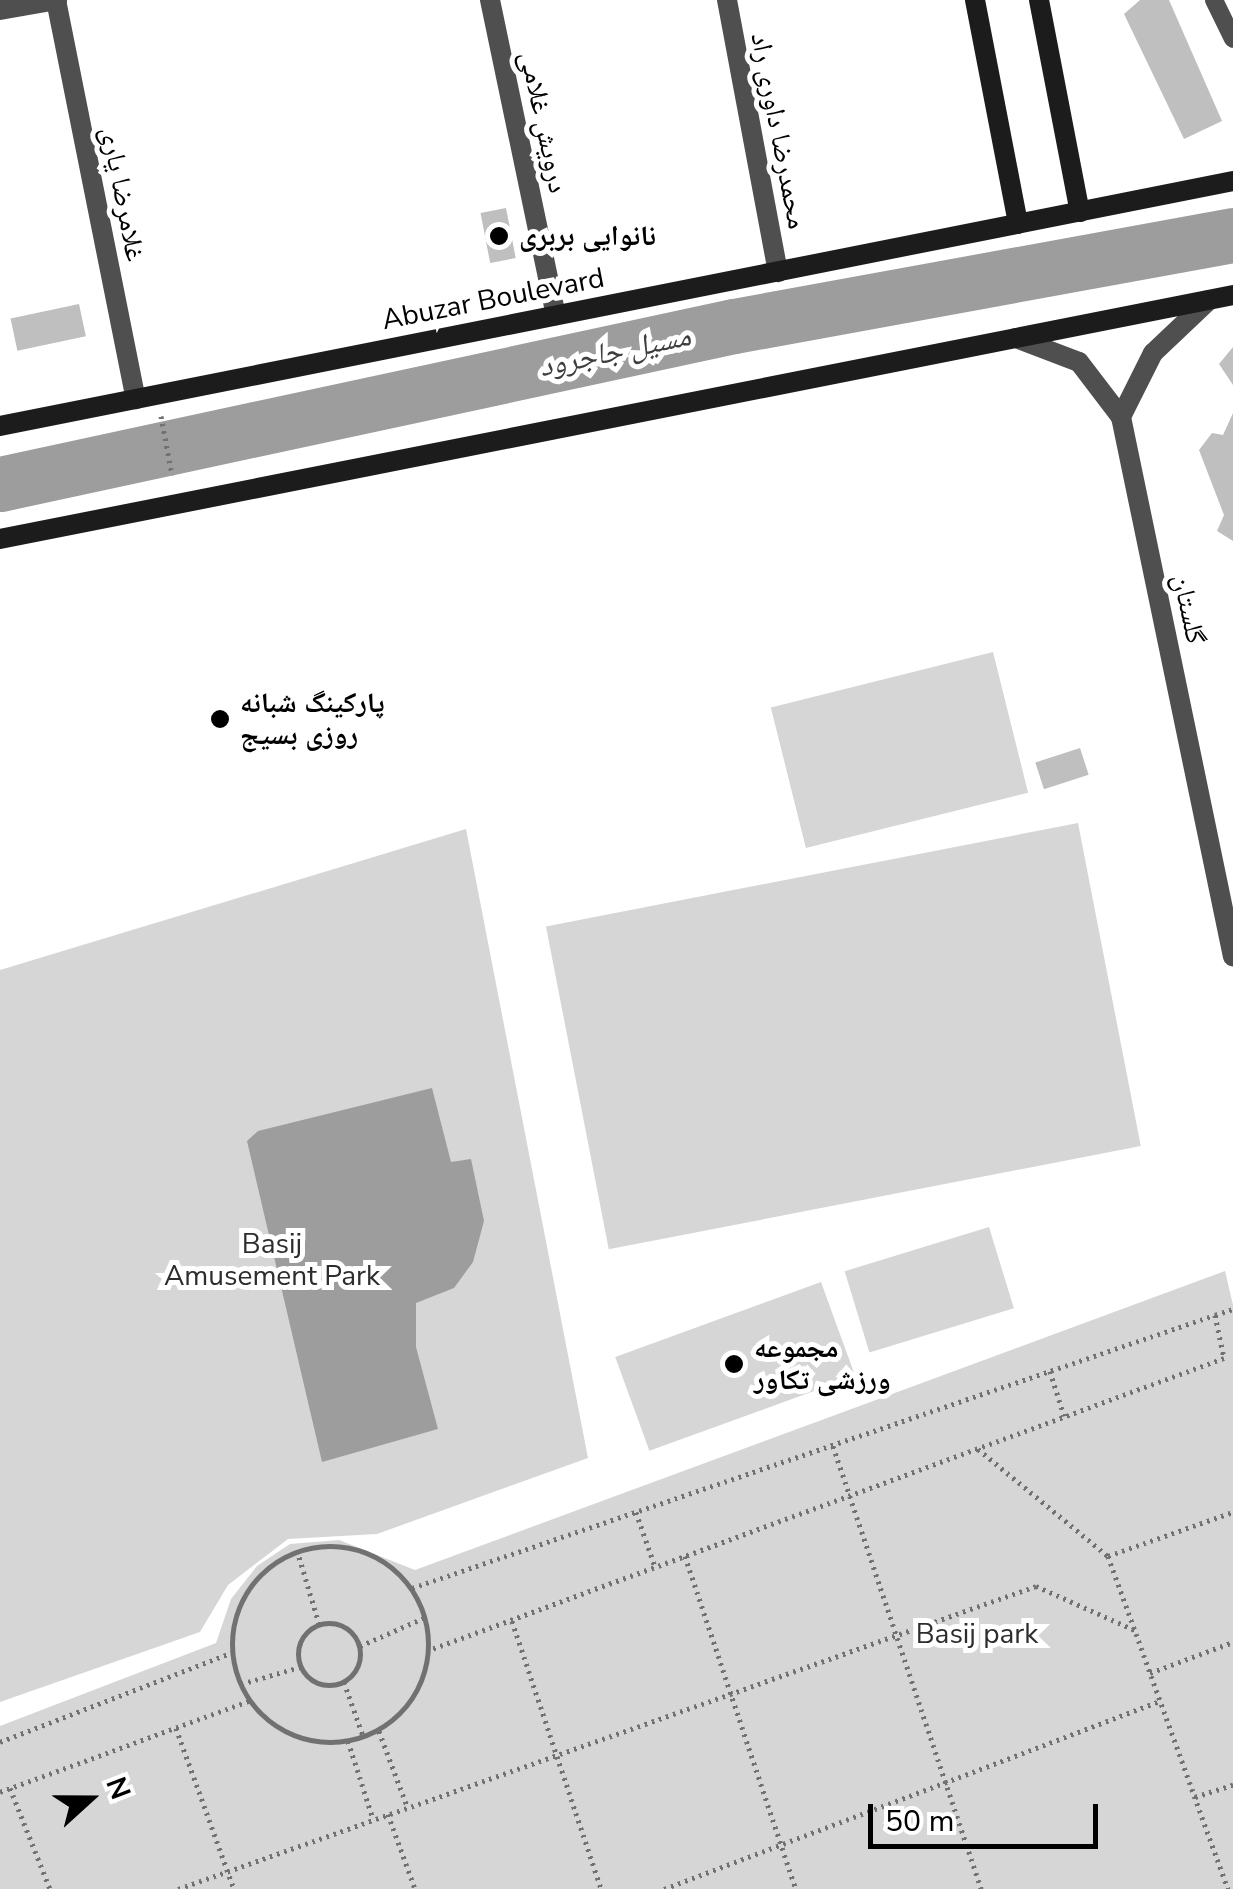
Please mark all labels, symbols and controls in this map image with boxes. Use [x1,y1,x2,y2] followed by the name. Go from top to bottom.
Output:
[744,30,814,232] street label: محمدرضا داوری راد
[513,48,575,196] street label: درویش غلامی
[93,124,153,264] street label: غلامرضا یاری
[519,219,656,253] place label: نانوایی بربری
[488,225,510,247] marker: نانوایی بربری
[379,261,607,337] street label: Abuzar Boulevard
[536,318,694,386] water label: مسیل جاجرود
[1165,571,1213,647] street label: گلستان
[240,686,385,752] place label: پارکینگ شبانه روزی بسیج
[209,708,231,730] marker: پارکینگ شبانه روزی بسیج
[164,1227,380,1293] park label: Basij Amusement Park
[754,1331,891,1397] place label: مجموعه ورزشی تکاور
[723,1353,745,1375] marker: مجموعه ورزشی تکاور
[916,1617,1038,1651] park label: Basij park
[40,1749,140,1849] north arrow
[97,1772,139,1805] text: N
[873,1784,1103,1846] scale bar
[885,1801,954,1842] text: 50 m

